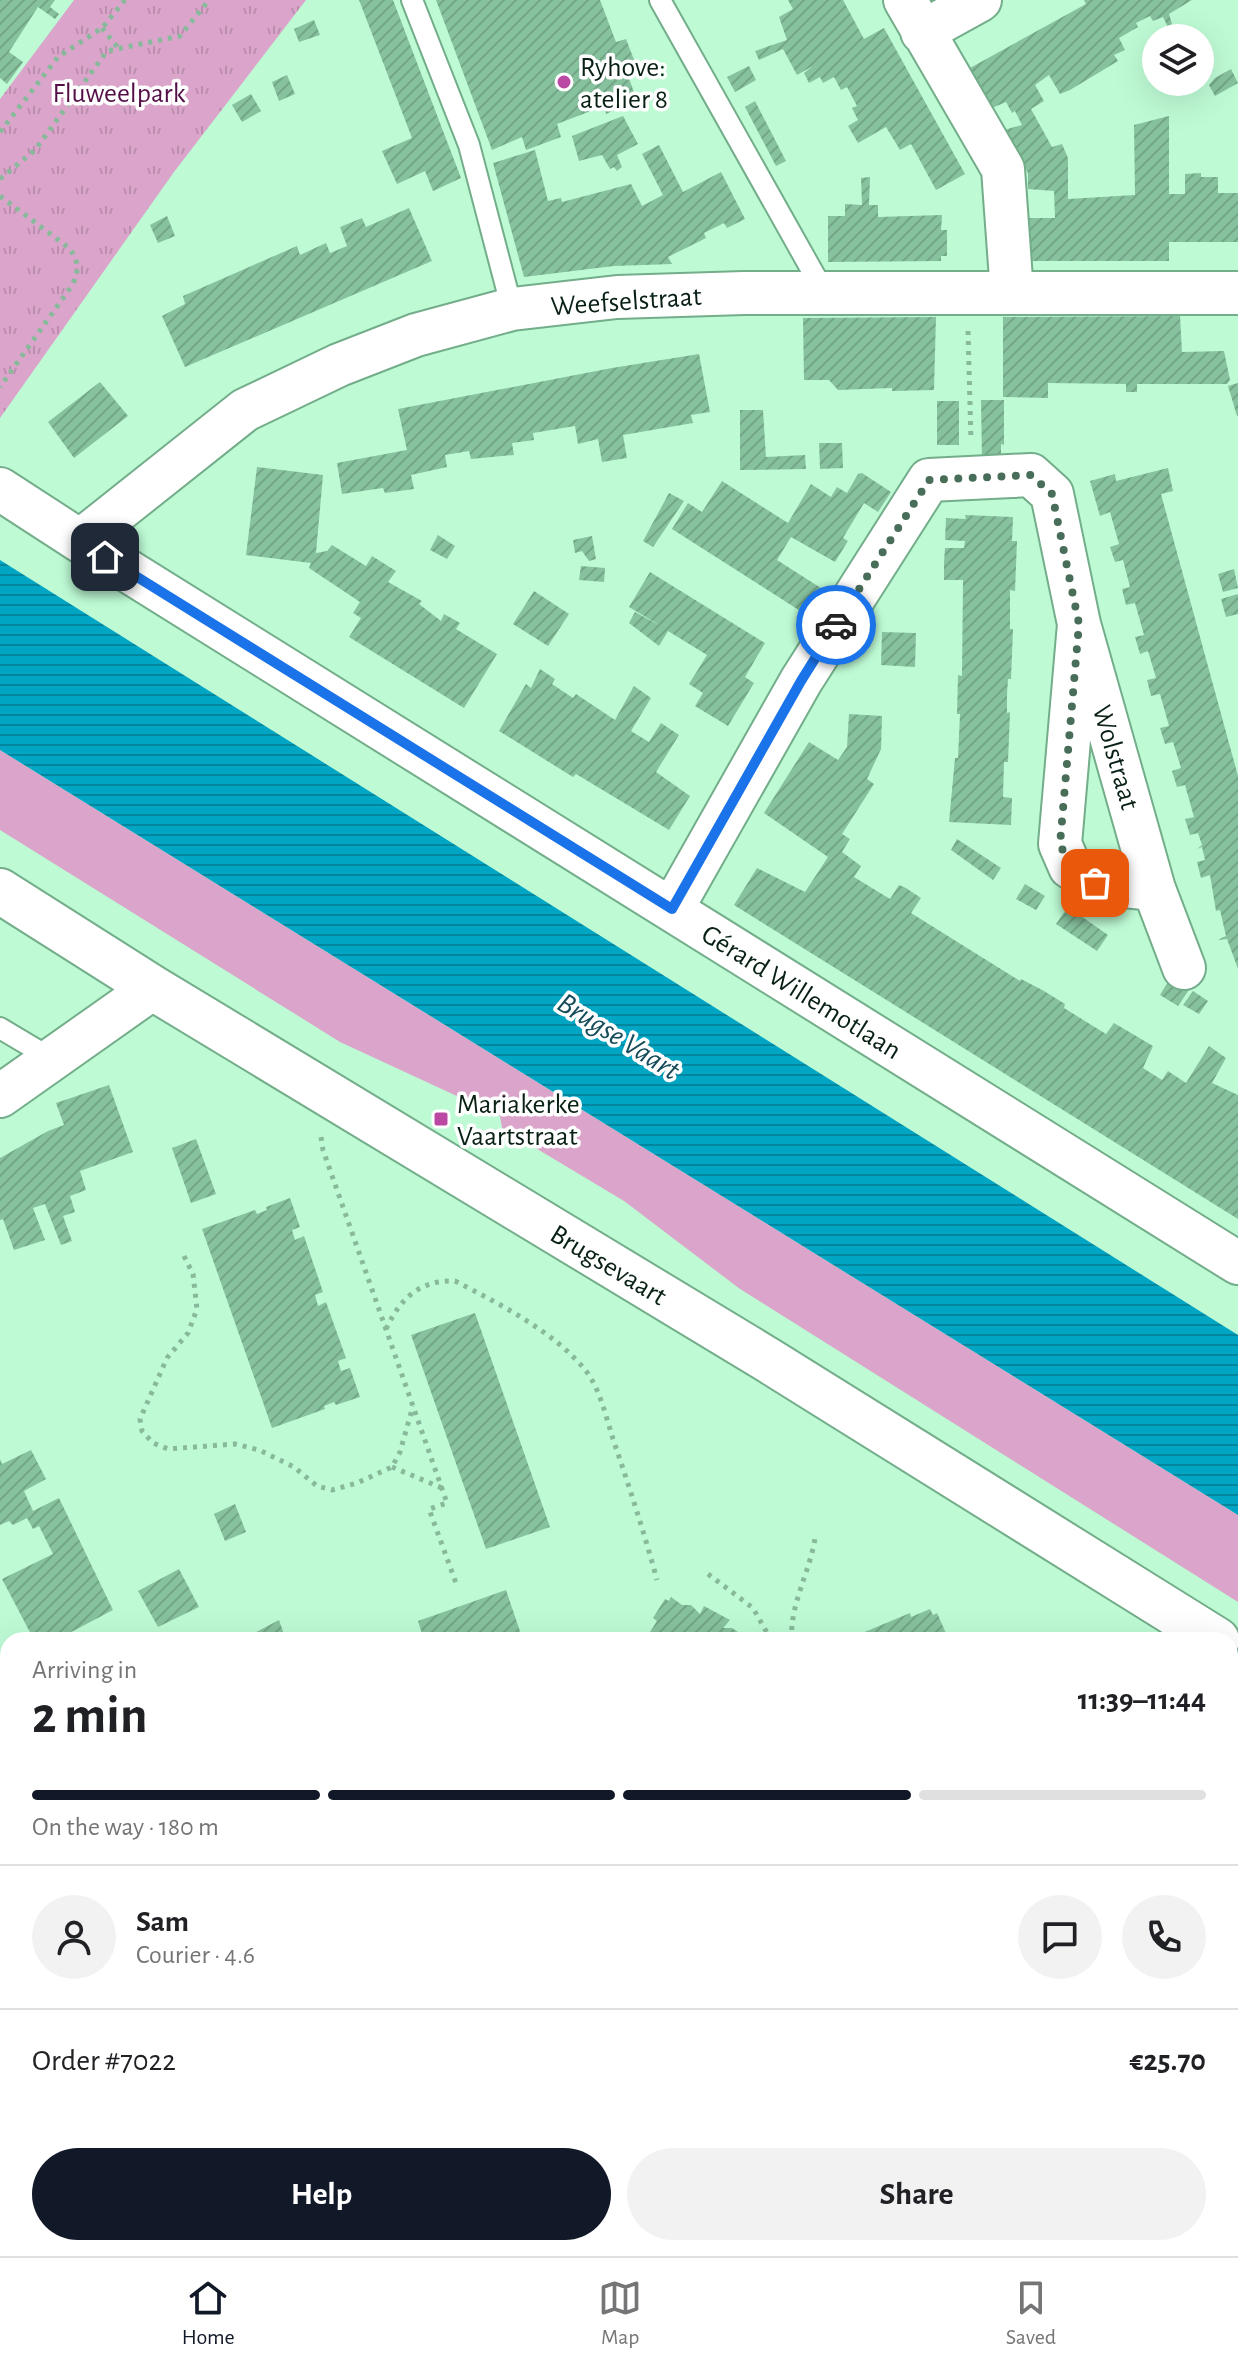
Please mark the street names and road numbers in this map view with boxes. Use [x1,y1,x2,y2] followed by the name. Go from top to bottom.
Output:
[550,283,703,321] street label: Weefselstraat
[1087,702,1143,813] street label: Wolstraat
[696,920,906,1065] street label: Gérard Willemotlaan
[545,1220,671,1311] street label: Brugsevaart

